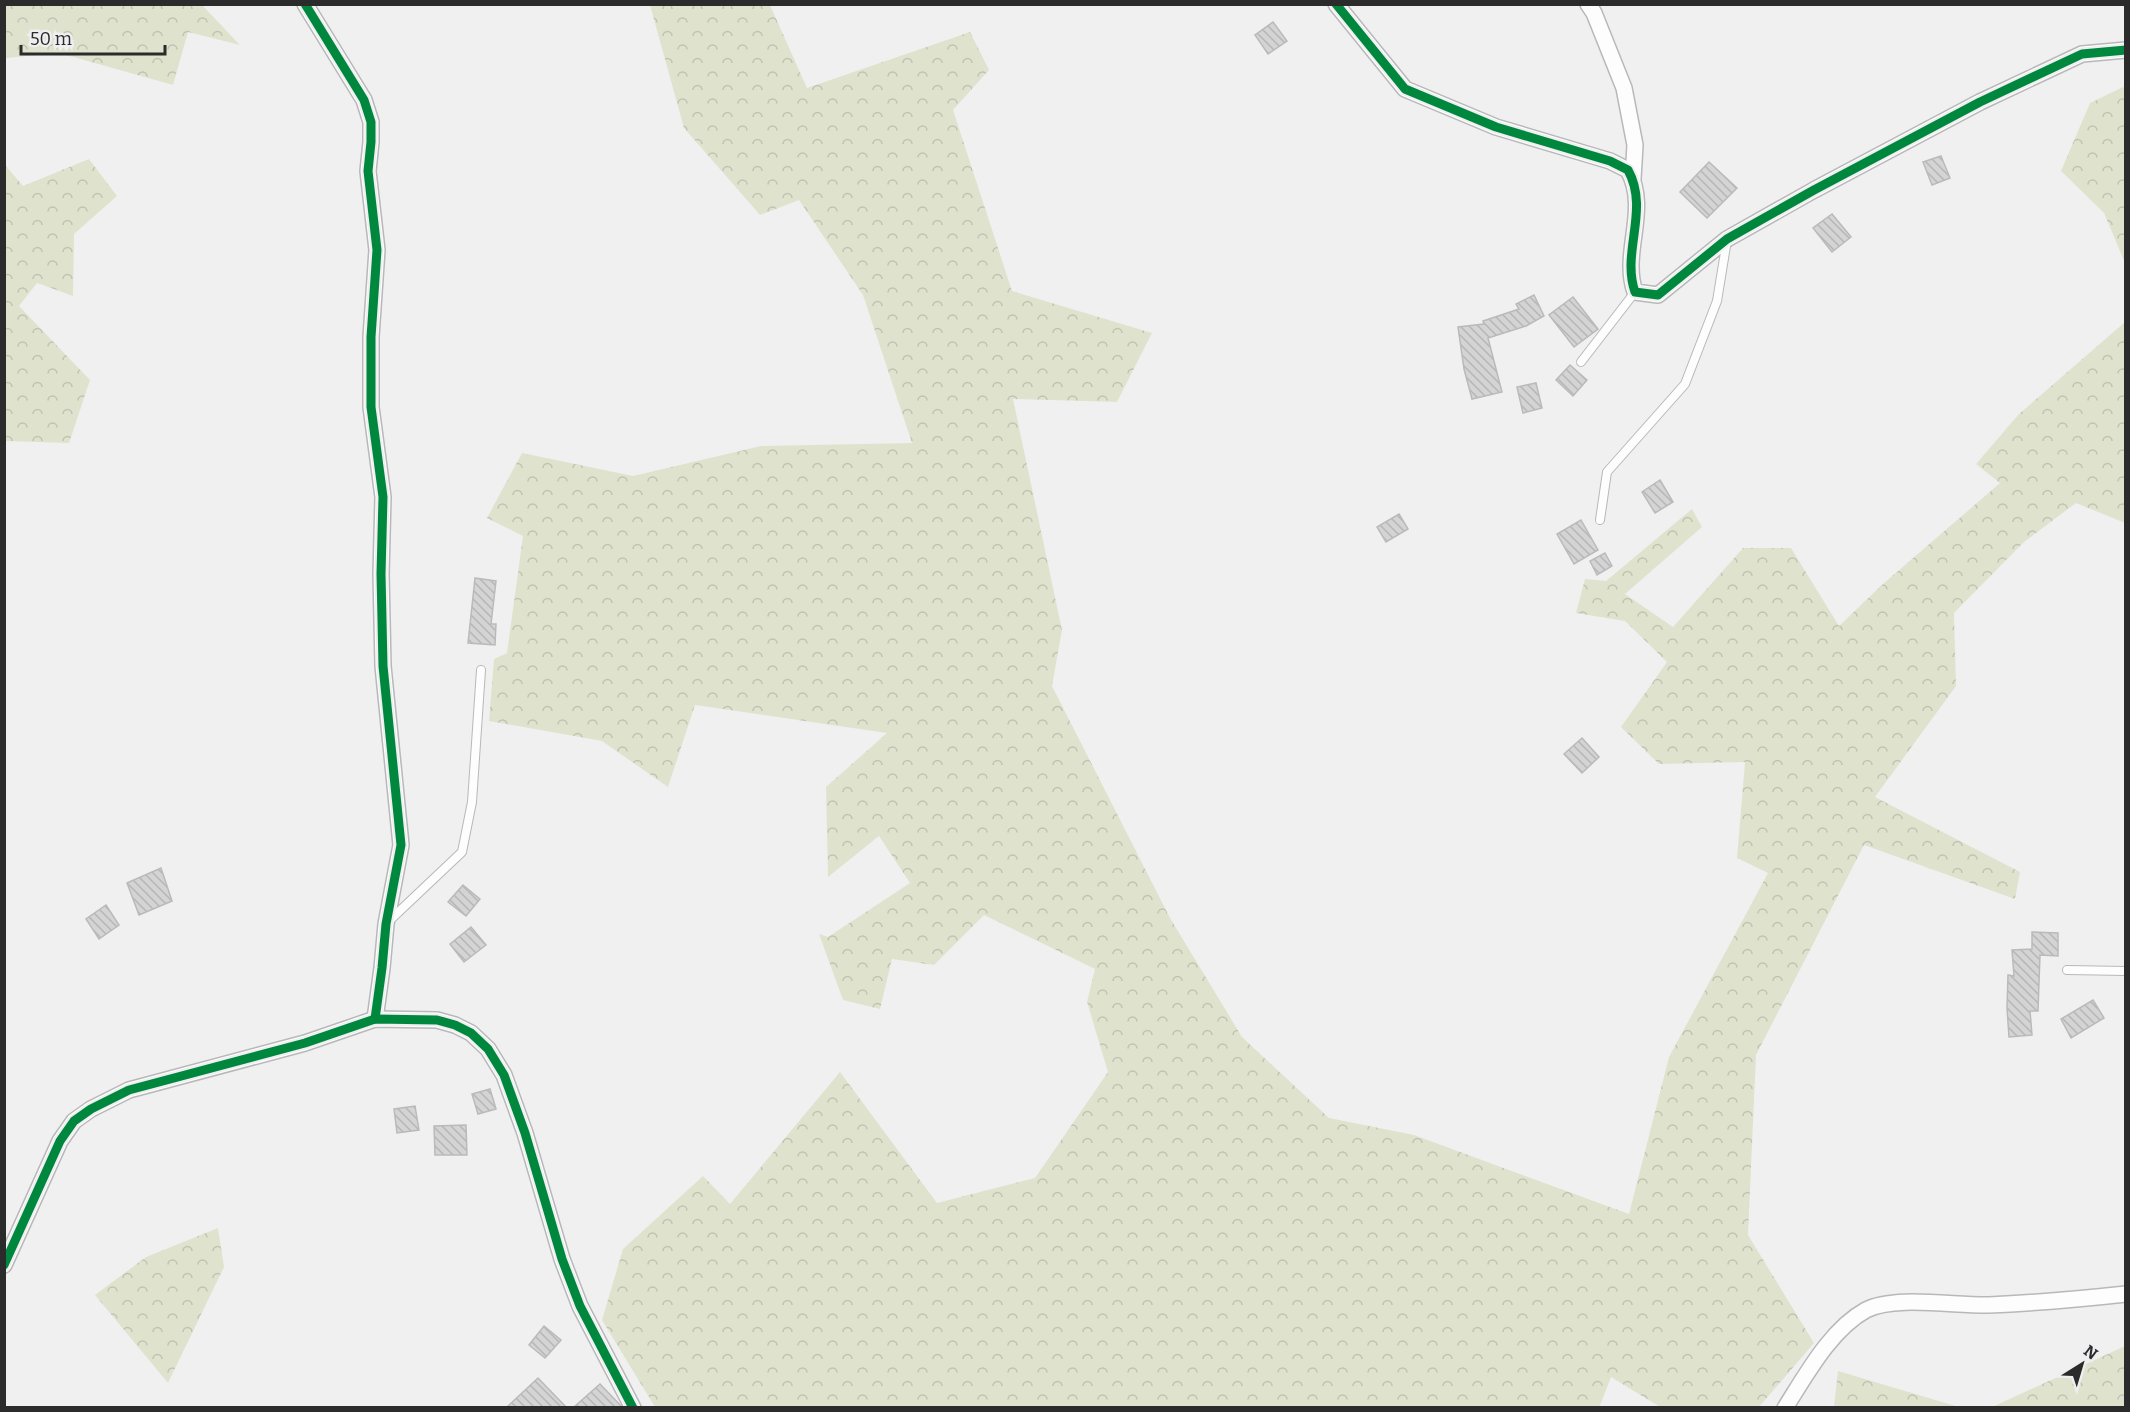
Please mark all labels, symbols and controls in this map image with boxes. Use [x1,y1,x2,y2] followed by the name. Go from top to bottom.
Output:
[21,18,165,56] scale bar
[30,28,72,50] text: 50 m
[2052,1334,2112,1394] north arrow
[2080,1341,2101,1364] text: N

